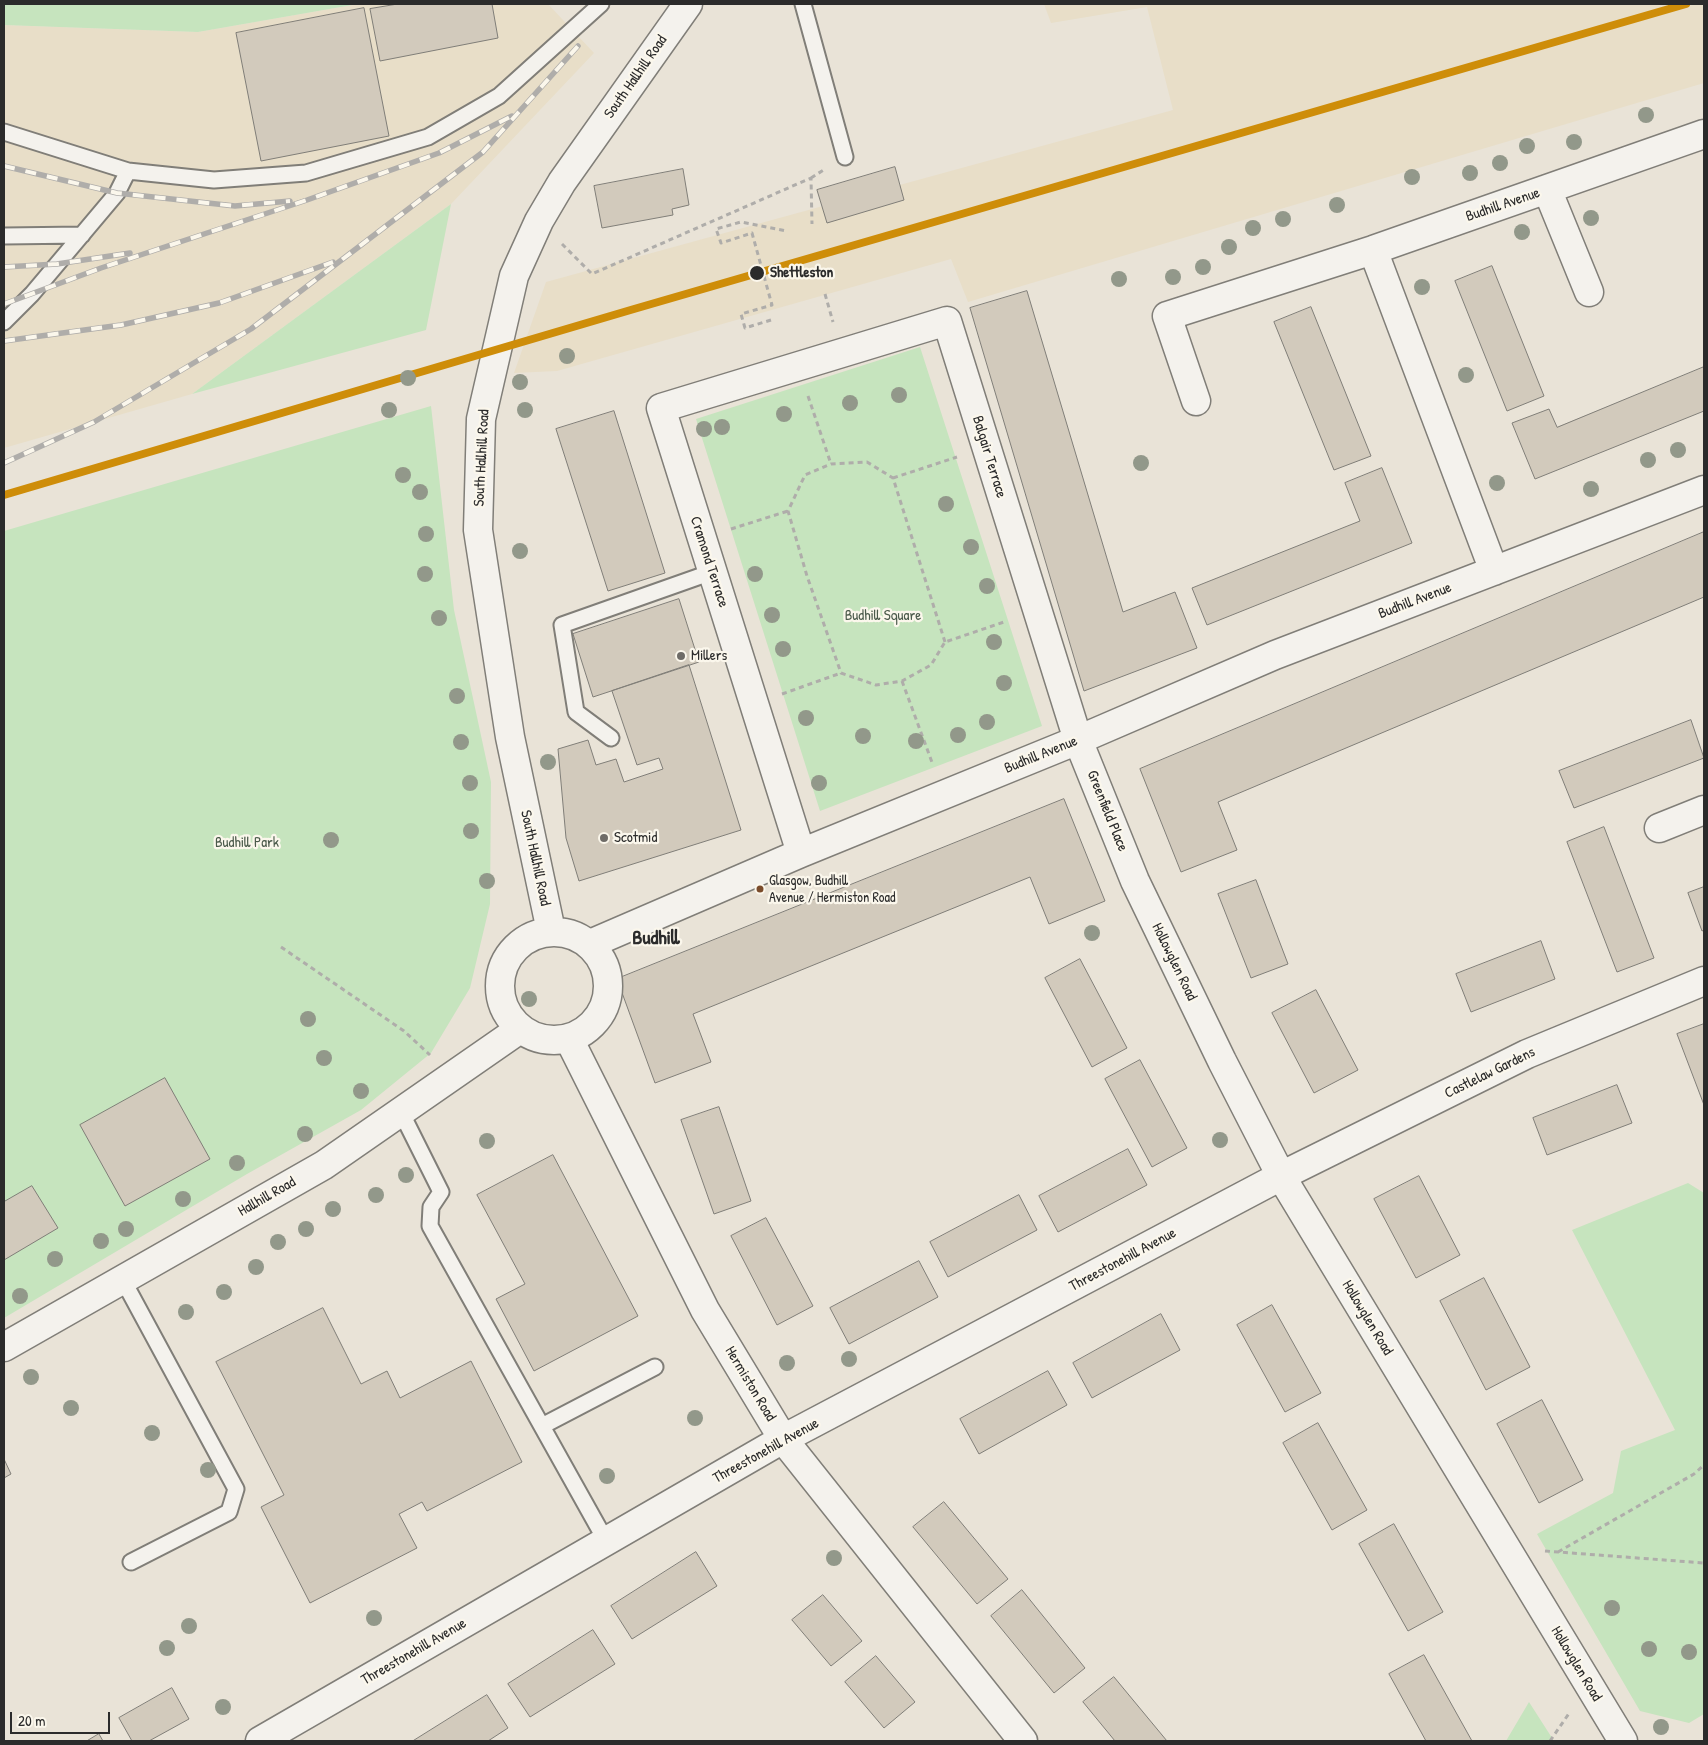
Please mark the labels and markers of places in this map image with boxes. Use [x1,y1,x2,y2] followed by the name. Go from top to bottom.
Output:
[748,264,766,282] marker: Shettleston
[770,264,833,282] place label: Shettleston
[691,647,727,665] place label: Millers
[675,650,687,662] marker: Millers
[614,829,657,847] place label: Scotmid
[598,832,610,844] marker: Scotmid
[769,873,895,906] place label: Glasgow, Budhill Avenue / Hermiston Road
[755,884,765,894] marker: Glasgow, Budhill Avenue / Hermiston Road

